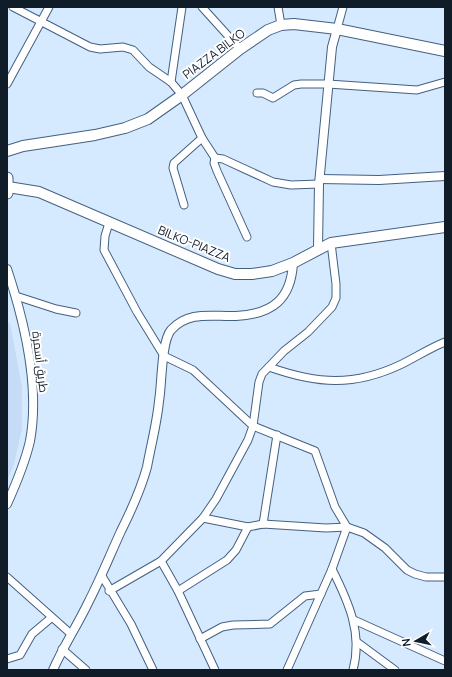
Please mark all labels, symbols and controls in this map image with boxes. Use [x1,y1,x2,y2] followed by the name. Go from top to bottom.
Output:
[179,24,249,83] street label: PIAZZA BILKO
[155,221,233,266] street label: BILKO-PIAZZA
[28,330,53,394] street label: طريق أسمرة
[396,621,436,661] north arrow
[398,637,414,648] text: N

